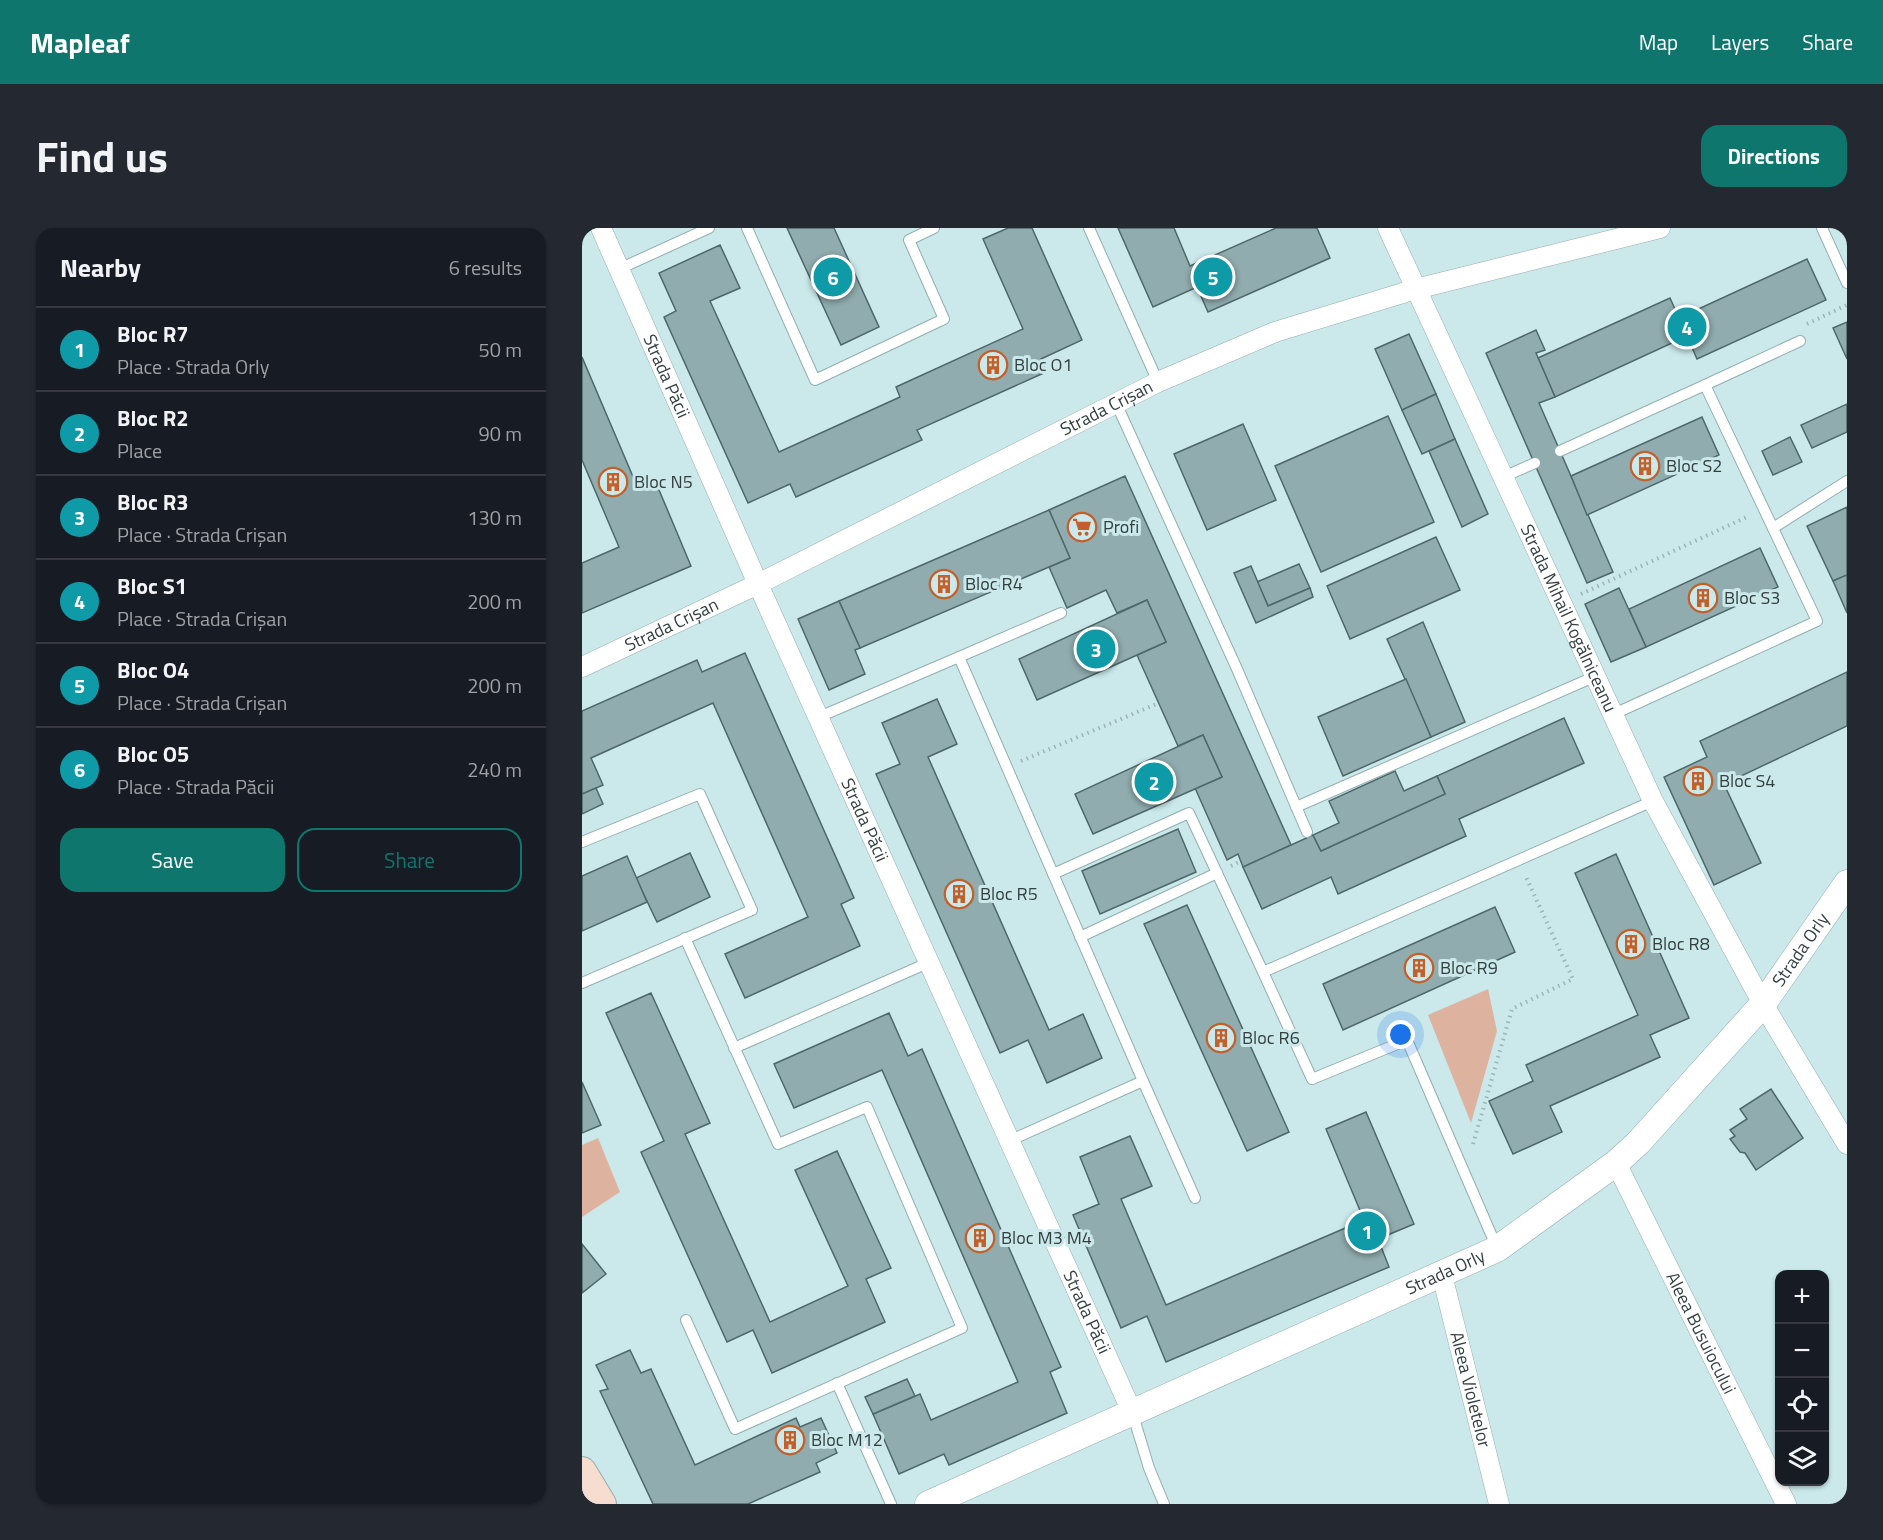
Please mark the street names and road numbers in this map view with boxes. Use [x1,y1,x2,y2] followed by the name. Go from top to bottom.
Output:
[636,330,697,422] street label: Strada Păcii
[1055,373,1157,442] street label: Strada Crișan
[1514,520,1624,716] street label: Strada Mihail Kogălniceanu
[620,591,723,658] street label: Strada Crișan
[834,774,896,866] street label: Strada Păcii
[1765,907,1836,992] street label: Strada Orly
[1401,1242,1490,1301] street label: Strada Orly
[1057,1266,1118,1358] street label: Strada Păcii
[1659,1267,1743,1398] street label: Aleea Busuiocului
[1444,1329,1498,1450] street label: Aleea Violetelor

